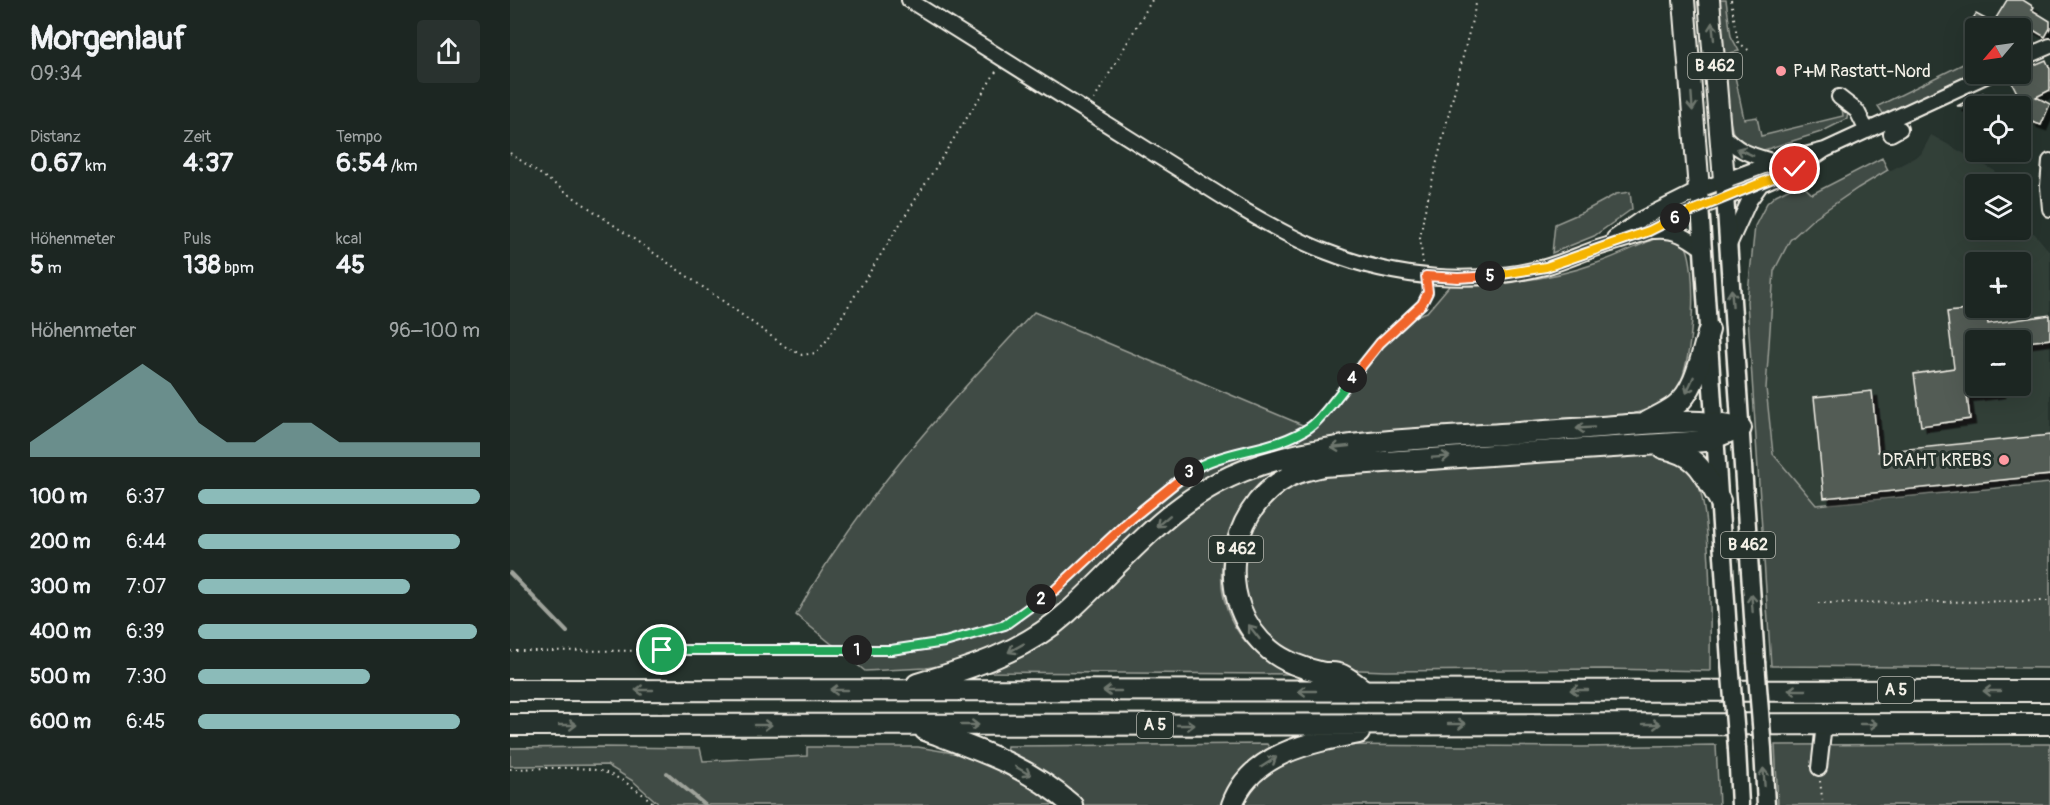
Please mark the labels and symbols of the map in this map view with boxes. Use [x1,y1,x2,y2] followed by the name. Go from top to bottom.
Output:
[1965,18,2031,84] north arrow
[1707,22,1718,42] one-way arrow
[1688,53,1742,79] road number: B 462
[1793,60,1931,83] place label: P+M Rastatt-Nord
[1774,64,1788,78] marker: P+M Rastatt-Nord
[1687,92,1698,112] one-way arrow
[1769,143,1820,194] pin
[1736,145,1754,157] one-way arrow
[1660,203,1690,233] pin: 6
[1475,261,1505,291] pin: 5
[1726,288,1737,308] one-way arrow
[1337,363,1367,393] pin: 4
[1684,376,1695,394] one-way arrow
[1576,423,1596,434] one-way arrow
[1331,442,1350,453] one-way arrow
[1882,449,1992,472] place label: DRAHT KREBS
[1431,452,1451,463] one-way arrow
[1997,453,2011,467] marker: DRAHT KREBS
[1174,457,1204,487] pin: 3
[1155,514,1171,527] one-way arrow
[1721,532,1775,558] road number: B 462
[1209,536,1263,562] road number: B 462
[1026,584,1056,614] pin: 2
[1746,594,1757,614] one-way arrow
[636,624,687,675] pin
[1248,624,1261,640] one-way arrow
[842,635,872,665] pin: 1
[1007,642,1024,654] one-way arrow
[1878,677,1914,703] road number: A 5
[635,684,655,696] one-way arrow
[830,684,850,696] one-way arrow
[1570,684,1590,696] one-way arrow
[1787,684,1807,696] one-way arrow
[1102,685,1122,697] one-way arrow
[1297,685,1317,697] one-way arrow
[1982,685,2002,697] one-way arrow
[1137,712,1173,738] road number: A 5
[1446,718,1466,730] one-way arrow
[1641,718,1661,730] one-way arrow
[1859,718,1879,730] one-way arrow
[558,719,578,731] one-way arrow
[753,719,773,731] one-way arrow
[959,719,979,731] one-way arrow
[1175,719,1195,731] one-way arrow
[1261,755,1278,768] one-way arrow
[1014,766,1032,777] one-way arrow
[1759,768,1770,788] one-way arrow

